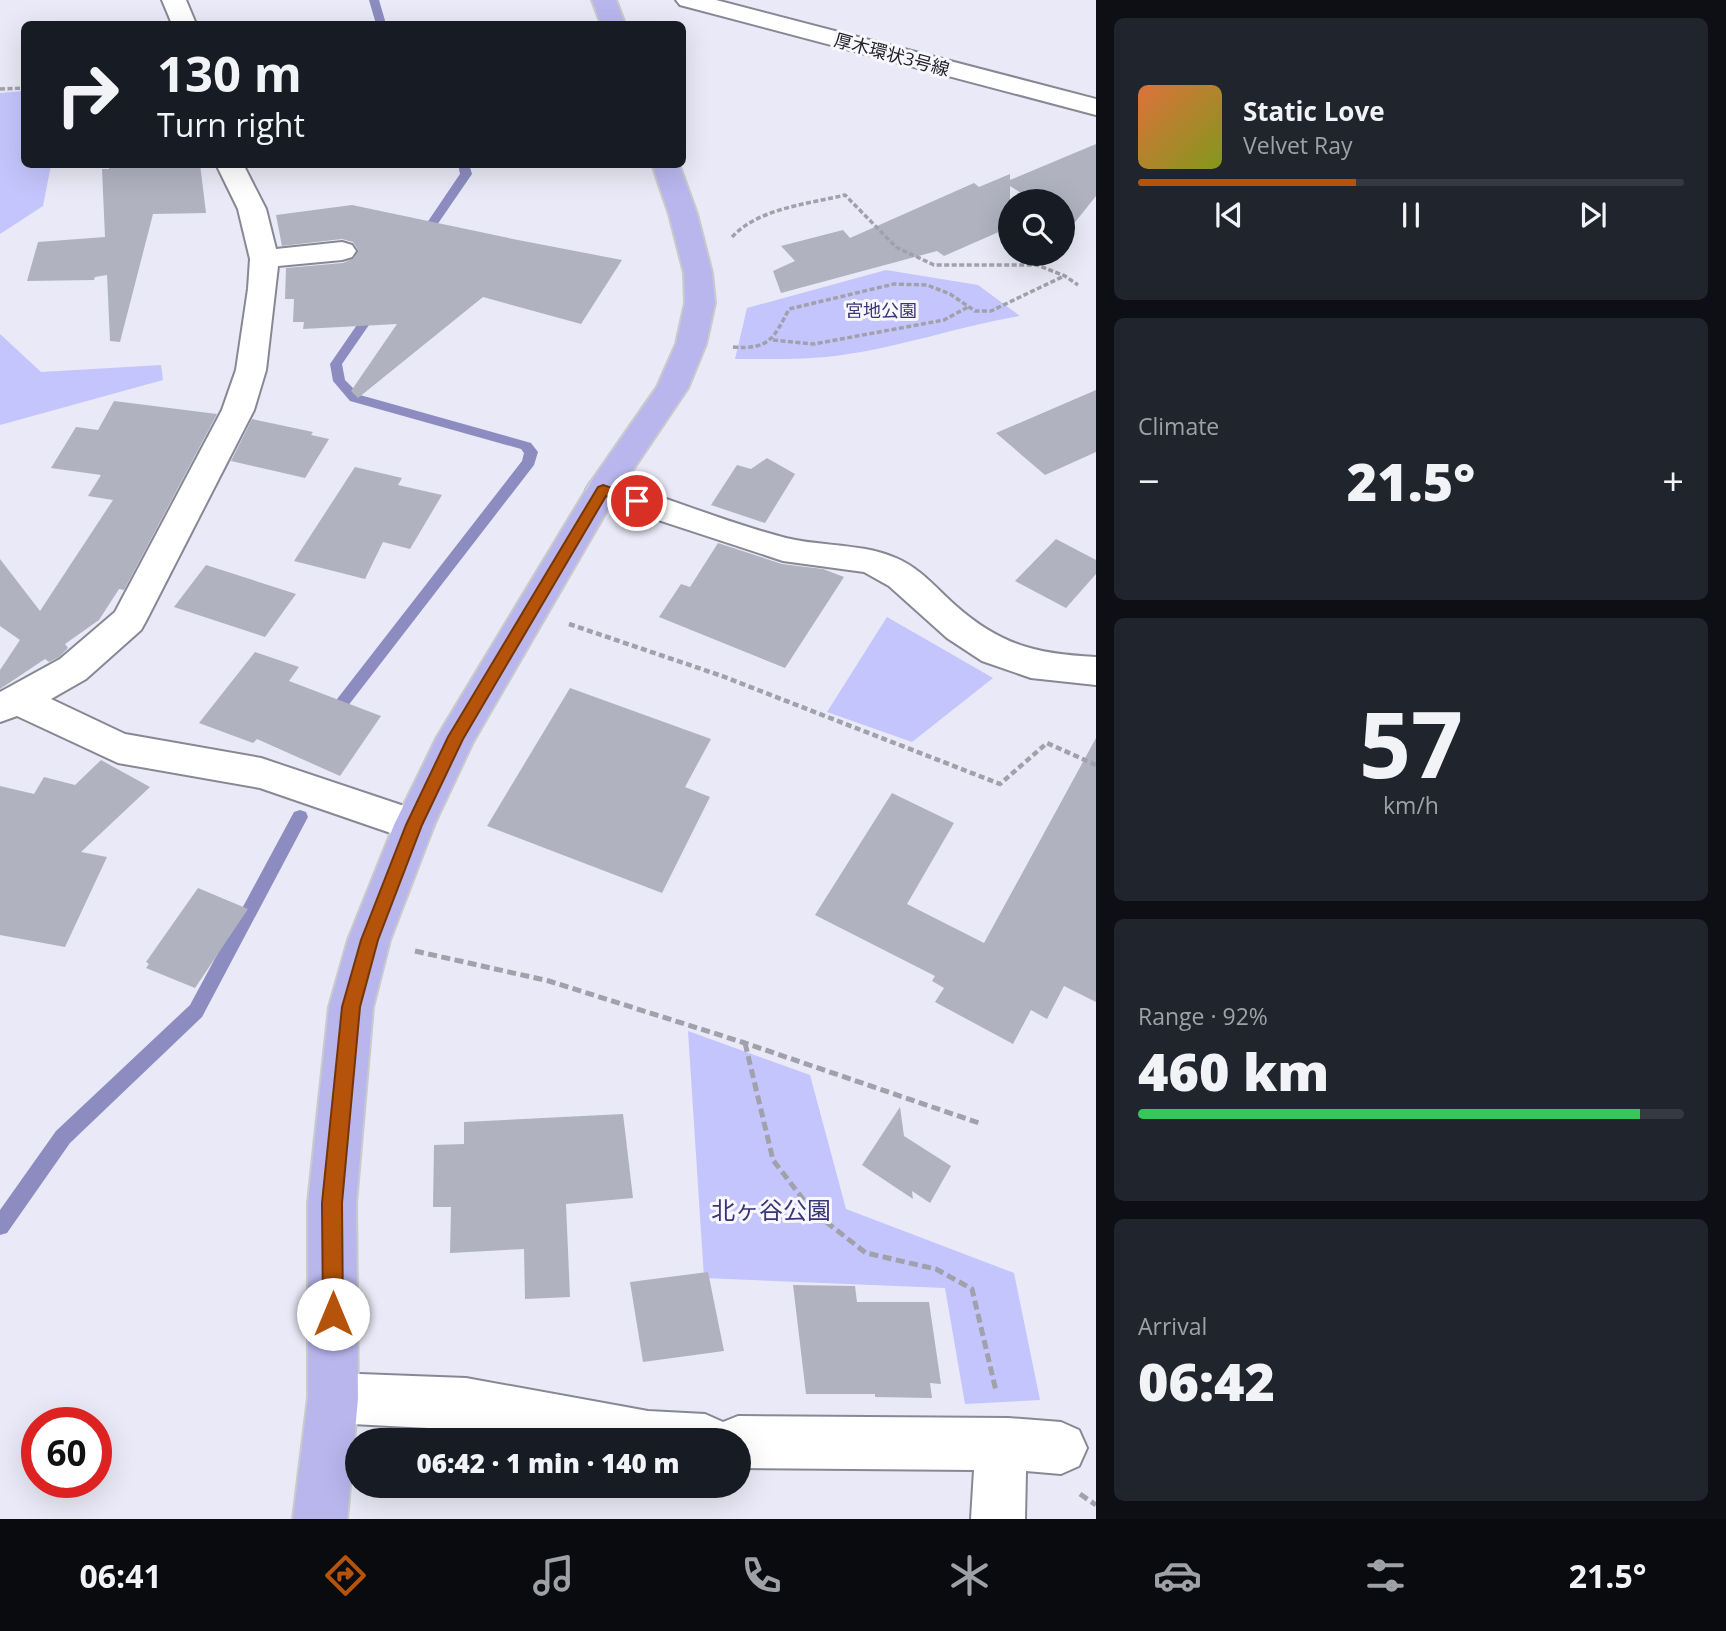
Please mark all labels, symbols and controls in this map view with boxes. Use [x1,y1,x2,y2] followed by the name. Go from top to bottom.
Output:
[832,27,952,81] street label: 厚木環状3号線
[157,40,302,106] text: 130 m
[42,49,133,140] icon: right
[1243,93,1385,129] text: Static Love
[157,103,305,146] text: Turn right
[1243,129,1353,161] text: Velvet Ray
[998,189,1075,266] map controls
[998,189,1075,266] button: search
[1210,196,1248,234] icon: previous
[1392,196,1430,234] icon: pause
[1574,196,1612,234] icon: next
[845,298,917,322] park label: 宮地公園
[1138,410,1219,442] text: Climate
[1347,445,1475,516] text: 21.5°
[1138,454,1160,506] text: −
[1662,454,1684,506] text: +
[607,471,667,531] pin
[618,482,656,520] icon: arrive
[1359,681,1463,805] text: 57
[1383,789,1439,821] text: km/h
[1138,1000,1268,1032] text: Range · 92%
[1138,1035,1329,1106] text: 460 km
[711,1193,831,1226] park label: 北ヶ谷公園
[296,1277,370,1351] position arrow
[1138,1310,1207,1342] text: Arrival
[1138,1345,1275,1416] text: 06:42
[21,1407,112,1498] speed limit sign: 60
[417,1445,679,1481] text: 06:42 · 1 min · 140 m
[321,1551,370,1600] icon: directions
[529,1551,578,1600] icon: music
[737,1551,786,1600] icon: phone
[945,1551,994,1600] icon: climate
[1153,1551,1202,1600] icon: car
[1361,1551,1410,1600] icon: filters
[79,1554,162,1597] text: 06:41
[1569,1554,1646,1597] text: 21.5°

